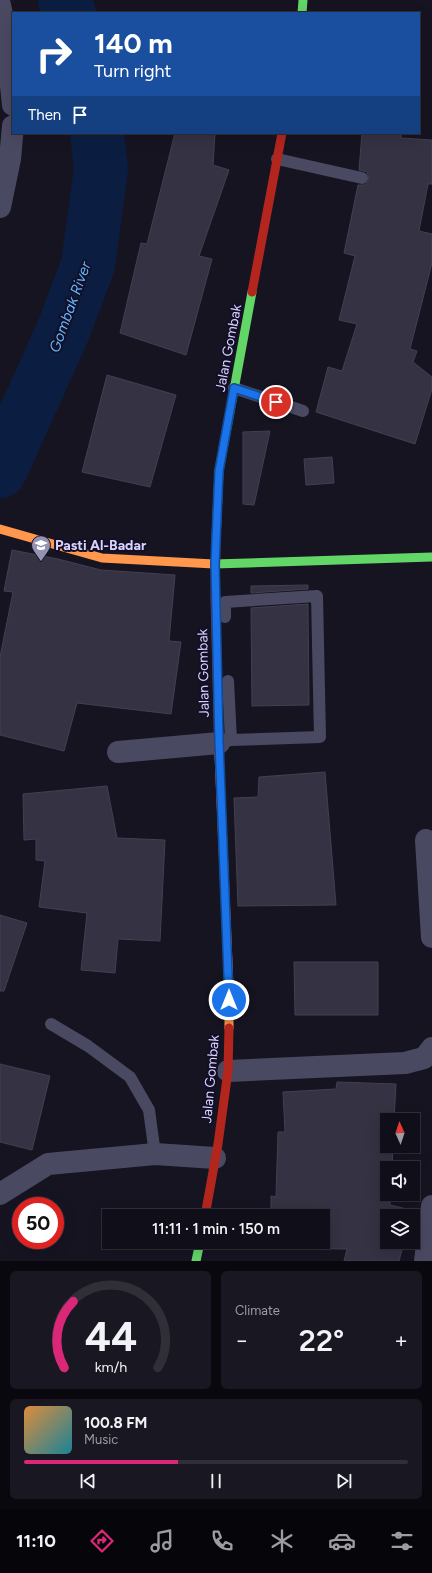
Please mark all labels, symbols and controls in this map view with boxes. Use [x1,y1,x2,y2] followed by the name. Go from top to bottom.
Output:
[94,26,173,60] text: 140 m
[28,28,80,80] icon: right
[94,60,171,82] text: Turn right
[69,104,91,126] icon: arrive
[28,106,61,124] text: Then
[45,258,95,355] water label: Gombak River
[212,303,245,393] street label: Jalan Gombak
[259,385,293,419] pin
[265,391,287,413] icon: arrive
[30,534,52,562] school or university icon: Pasti Al-Badar
[55,537,147,554] place label: Pasti Al-Badar
[194,628,213,717] street label: Jalan Gombak
[208,979,250,1021] position arrow
[198,1034,223,1124] street label: Jalan Gombak
[380,1113,420,1153] north arrow
[380,1113,420,1249] map controls
[380,1161,420,1201] button: sound
[12,1197,64,1249] speed limit sign: 50
[380,1209,420,1249] button: layers
[152,1220,280,1238] text: 11:11 · 1 min · 150 m
[235,1303,280,1318] text: Climate
[84,1311,137,1361] text: 44
[299,1322,344,1359] text: 22°
[235,1327,249,1354] text: −
[394,1327,408,1354] text: +
[94,1358,127,1376] text: km/h
[84,1414,147,1432] text: 100.8 FM
[84,1432,118,1447] text: Music
[77,1470,99,1492] icon: previous
[205,1470,227,1492] icon: pause
[333,1470,355,1492] icon: next
[88,1527,116,1555] icon: directions
[148,1527,176,1555] icon: music
[208,1527,236,1555] icon: phone
[268,1527,296,1555] icon: climate
[328,1527,356,1555] icon: car
[388,1527,416,1555] icon: filters
[16,1530,56,1552] text: 11:10

